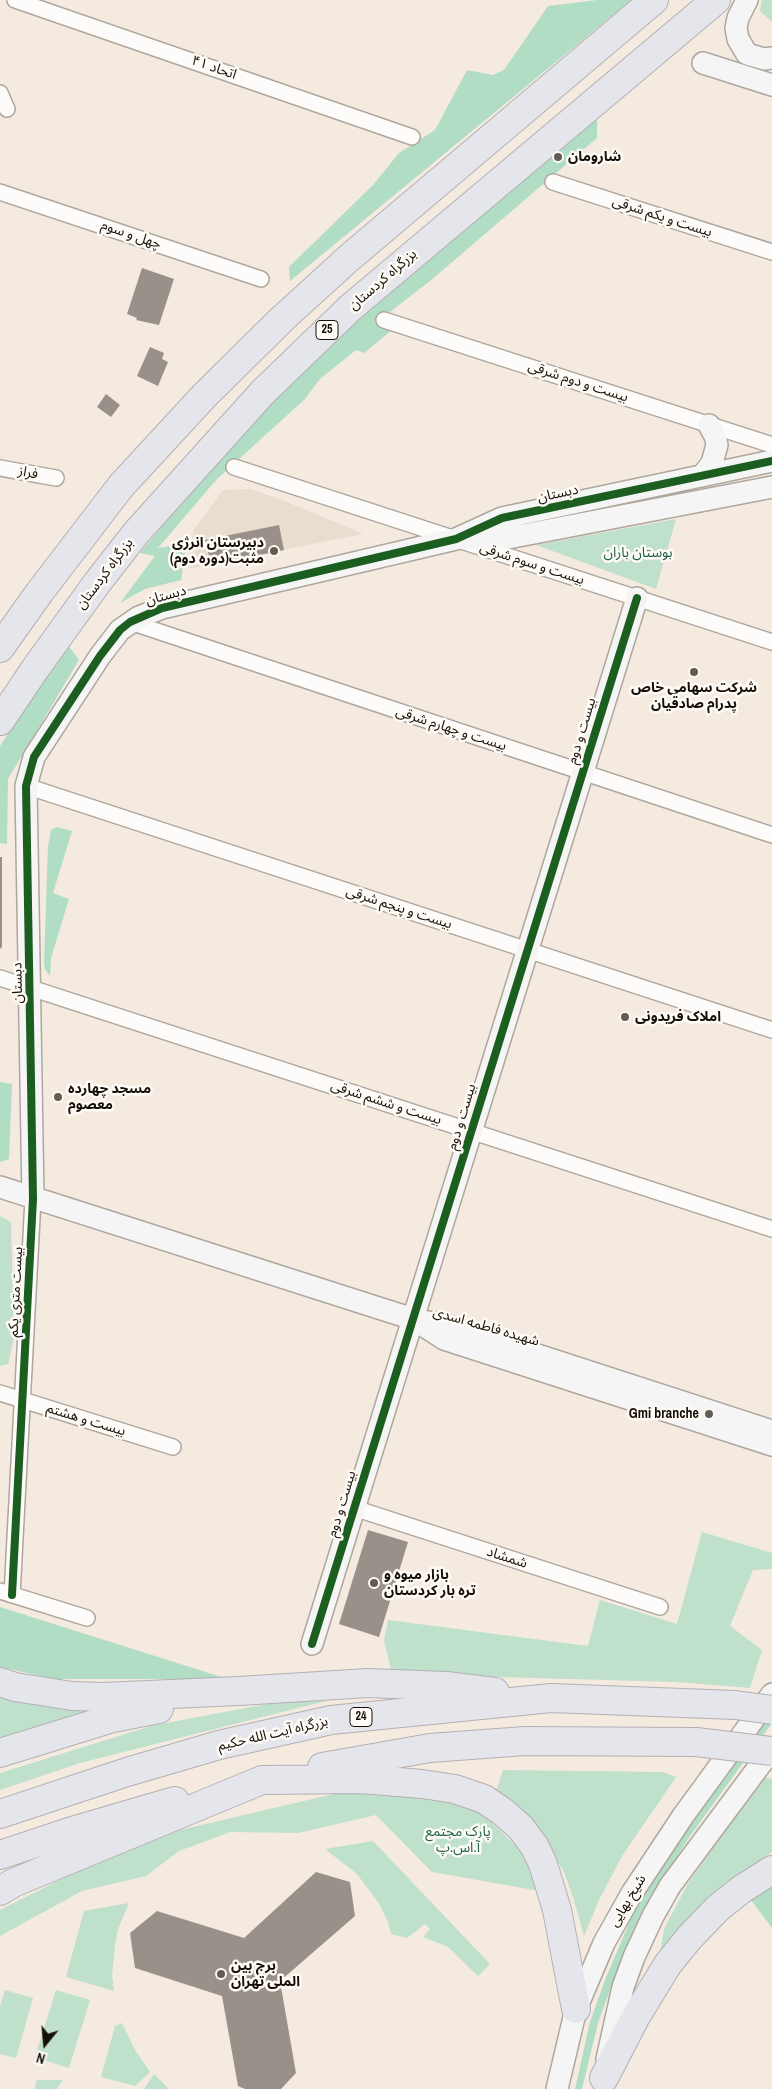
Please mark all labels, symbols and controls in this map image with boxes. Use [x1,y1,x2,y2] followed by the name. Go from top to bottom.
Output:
[189,53,239,83] street label: اتحاد ۴۱
[568,149,621,165] place label: شارومان
[552,151,564,163] marker: شارومان
[610,193,714,241] street label: بیست و یکم شرقی
[99,217,163,253] street label: چهل و سوم
[346,246,420,314] street label: بزرگراه کردستان
[316,320,338,340] road number: 25
[526,358,630,406] street label: بیست و دوم شرقی
[17,463,39,483] street label: فراز
[536,481,580,507] street label: دبستان
[73,535,137,613] street label: بزرگراه کردستان
[170,535,264,568] place label: دبیرستان انرژی مثبت(دوره دوم)
[478,539,586,589] street label: بیست و سوم شرقی
[268,545,280,557] marker: دبیرستان انرژی مثبت(دوره دوم)
[604,545,672,561] park label: بوستان باران
[144,583,188,609] street label: دبستان
[688,666,700,678] marker: شرکت سهامی خاص پدرام صادقیان
[631,680,757,712] place label: شرکت سهامی خاص پدرام صادقیان
[564,696,600,766] street label: بیست و دوم
[394,703,508,755] street label: بیست و چهارم شرقی
[344,883,454,933] street label: بیست و پنجم شرقی
[9,962,27,1004] street label: دبستان
[635,1009,721,1025] place label: املاک فریدونی
[619,1011,631,1023] marker: املاک فریدونی
[329,1077,443,1129] street label: بیست و ششم شرقی
[68,1081,151,1114] place label: مسجد چهارده معصوم
[444,1082,480,1152] street label: بیست و دوم
[52,1091,64,1103] marker: مسجد چهارده معصوم
[5,1246,27,1338] street label: بیست متری یکم
[431,1304,541,1350] street label: شهیده فاطمه اسدی
[44,1400,128,1440] street label: بیست و هشتم
[629,1406,699,1422] place label: Gmi branche
[703,1408,715,1420] marker: Gmi branche
[324,1469,360,1539] street label: بیست و دوم
[485,1544,529,1572] street label: شمشاد
[384,1567,476,1600] place label: بازار میوه و تره بار کردستان
[368,1577,380,1589] marker: بازار میوه و تره بار کردستان
[350,1708,372,1726] road number: 24
[216,1713,330,1755] street label: بزرگراه آیت الله حکیم
[425,1824,491,1856] park label: پارک مجتمع آ.اس.پ
[606,1872,650,1930] street label: شیخ بهایی
[231,1958,300,1990] place label: برج بین الملی تهران
[215,1968,227,1980] marker: برج بین الملی تهران
[20,2019,70,2069] north arrow
[34,2049,47,2068] text: N

